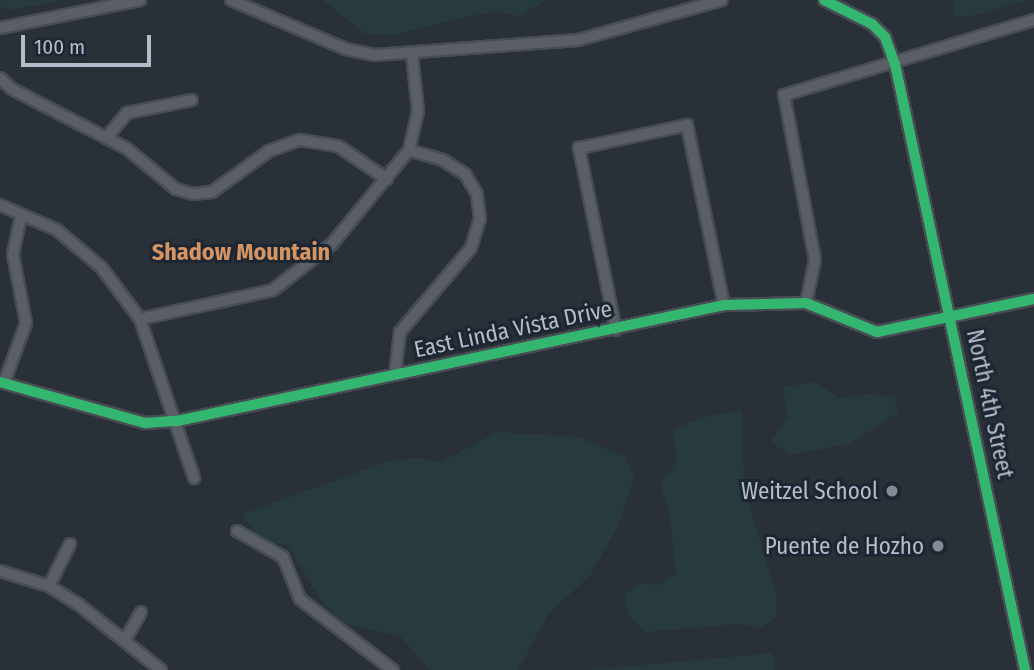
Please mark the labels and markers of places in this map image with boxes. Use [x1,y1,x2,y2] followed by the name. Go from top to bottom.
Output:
[741,477,878,505] place label: Weitzel School
[884,483,900,499] marker: Weitzel School
[765,532,924,560] place label: Puente de Hozho
[930,538,946,554] marker: Puente de Hozho

